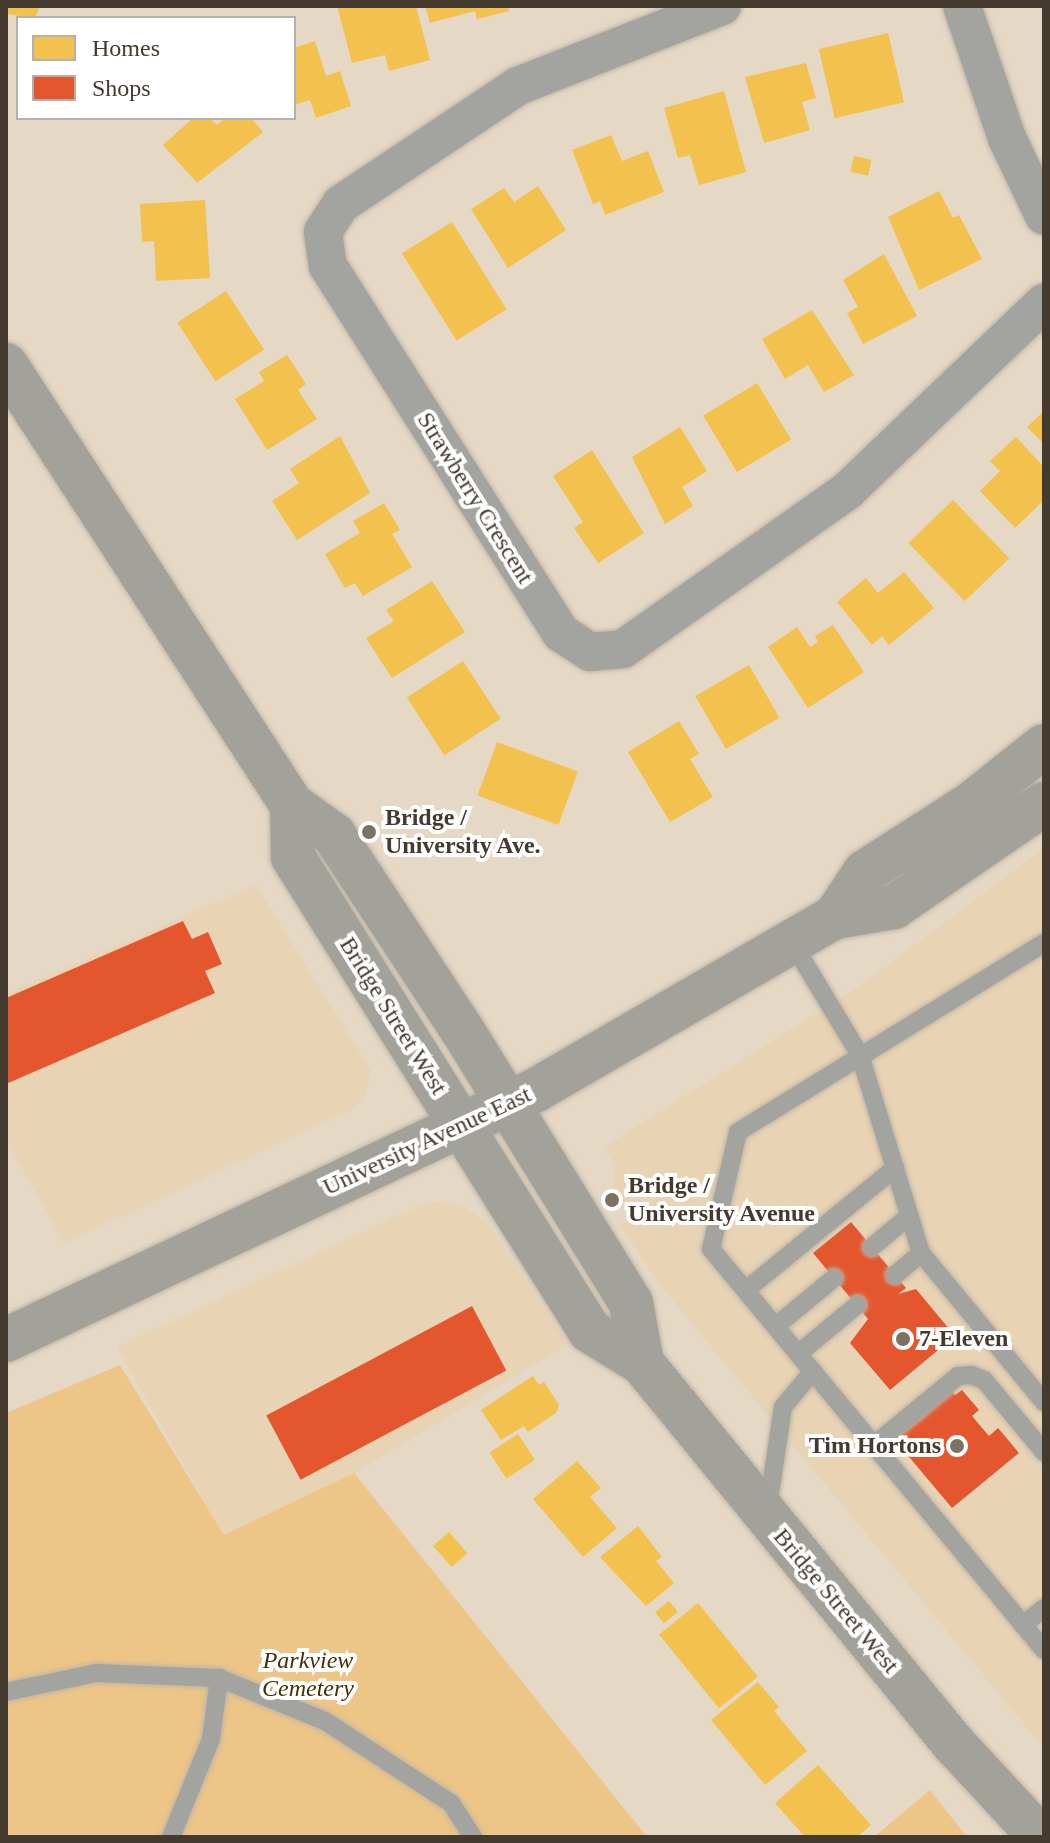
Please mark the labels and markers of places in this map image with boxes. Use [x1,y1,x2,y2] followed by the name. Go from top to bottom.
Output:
[385,804,542,860] place label: Bridge / University Ave.
[360,823,378,841] marker: Bridge / University Ave.
[628,1172,816,1228] place label: Bridge / University Avenue
[603,1191,621,1209] marker: Bridge / University Avenue
[919,1325,1008,1353] place label: 7-Eleven
[894,1330,912,1348] marker: 7-Eleven
[809,1432,941,1460] place label: Tim Hortons
[948,1437,966,1455] marker: Tim Hortons

